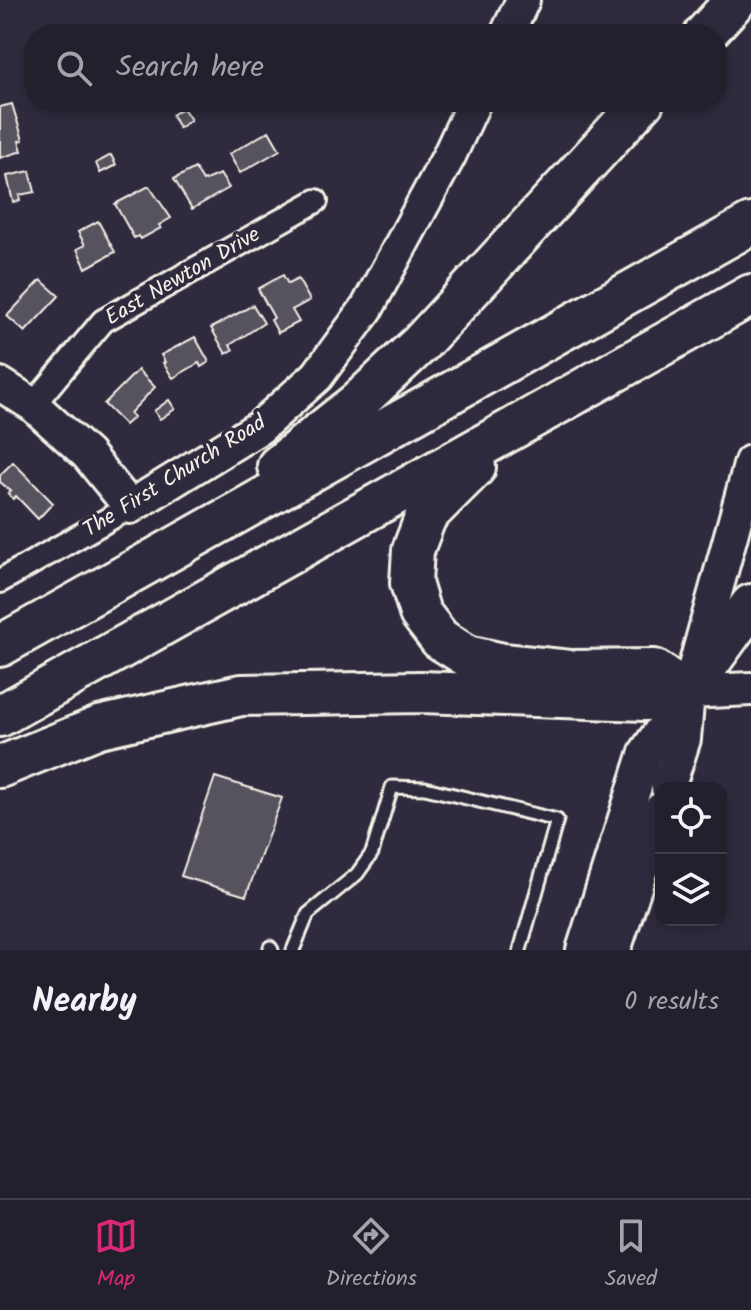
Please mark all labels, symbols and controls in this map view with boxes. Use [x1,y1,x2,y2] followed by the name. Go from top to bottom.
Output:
[24,24,727,112] search box
[116,44,264,92] text: Search here
[52,46,96,90] icon: search
[99,218,267,336] street label: East Newton Drive
[77,406,274,548] street label: The First Church Road
[655,782,727,926] map controls
[655,782,727,854] button: locate
[655,854,727,926] button: layers
[32,975,137,1029] text: Nearby
[624,981,719,1023] text: 0 results
[94,1214,138,1297] tab: Map
[326,1214,417,1297] tab: Directions
[605,1214,657,1297] tab: Saved

